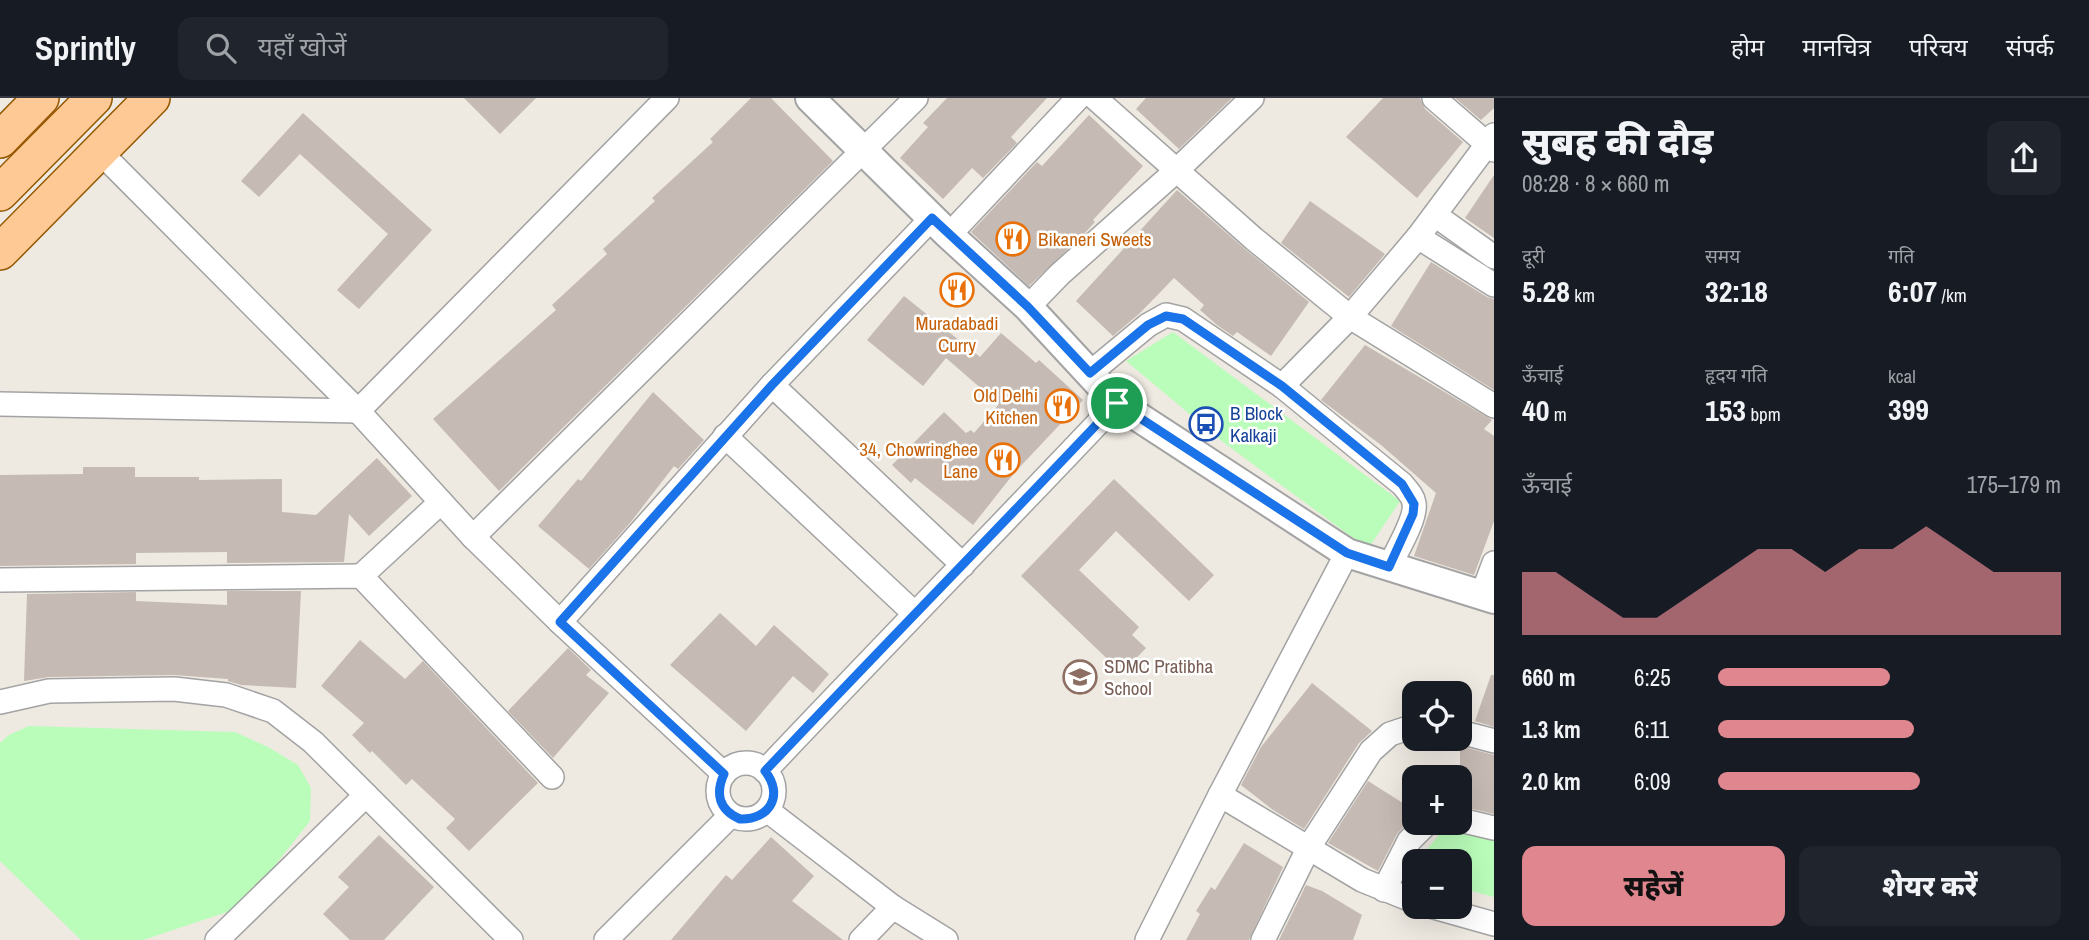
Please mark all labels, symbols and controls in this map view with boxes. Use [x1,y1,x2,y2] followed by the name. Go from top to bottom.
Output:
[178,17,668,80] search box
[35,26,136,70] text: Sprintly
[202,29,240,67] icon: search
[258,29,347,64] text: यहाँ खोजें
[1731,31,1764,63] text: होम
[1802,31,1871,63] text: मानचित्र
[1909,31,1968,63] text: परिचय
[2006,31,2054,63] text: संपर्क
[1522,116,1713,167] text: सुबह की दौड़
[1987,121,2061,195] button: share
[1522,168,1669,199] text: 08:28 · 8 × 660 m
[994,220,1032,258] restaurant icon: Bikaneri Sweets
[1038,226,1152,252] place label: Bikaneri Sweets
[1522,243,1545,269] text: दूरी
[1705,243,1740,269] text: समय
[1888,243,1914,269] text: गति
[938,271,976,309] restaurant icon: Muradabadi Curry
[1522,271,1570,311] text: 5.28
[1705,271,1768,311] text: 32:18
[1888,271,1937,311] text: 6:07
[1570,282,1595,308] text: km
[1937,282,1967,308] text: /km
[915,310,999,358] place label: Muradabadi Curry
[1522,362,1563,388] text: ऊँचाई
[1705,362,1767,388] text: हृदय गति
[1888,363,1916,389] text: kcal
[1087,373,1147,433] pin
[973,382,1038,430] place label: Old Delhi Kitchen
[1098,384,1136,422] icon: arrive
[1043,387,1081,425] restaurant icon: Old Delhi Kitchen
[1888,389,1929,429] text: 399
[1522,390,1549,430] text: 40
[1705,390,1746,430] text: 153
[1230,400,1283,448] place label: B Block Kalkaji
[1549,401,1567,427] text: m
[1746,401,1781,427] text: bpm
[1187,405,1225,443] bus stop icon: B Block Kalkaji
[859,436,978,484] place label: 34, Chowringhee Lane
[984,441,1022,479] restaurant icon: 34, Chowringhee Lane
[1522,469,1572,500] text: ऊँचाई
[1967,469,2061,500] text: 175–179 m
[1104,653,1213,701] place label: SDMC Pratibha School
[1061,658,1099,696] school or university icon: SDMC Pratibha School
[1522,662,1575,693] text: 660 m
[1634,662,1671,693] text: 6:25
[1402,681,1472,919] map controls
[1402,681,1472,751] button: locate
[1522,714,1581,745] text: 1.3 km
[1634,714,1669,745] text: 6:11
[1402,765,1472,835] button: +
[1522,766,1581,797] text: 2.0 km
[1634,766,1671,797] text: 6:09
[1522,846,1785,926] button: सहेजें
[1799,846,2061,926] button: शेयर करें
[1402,849,1472,919] button: −

